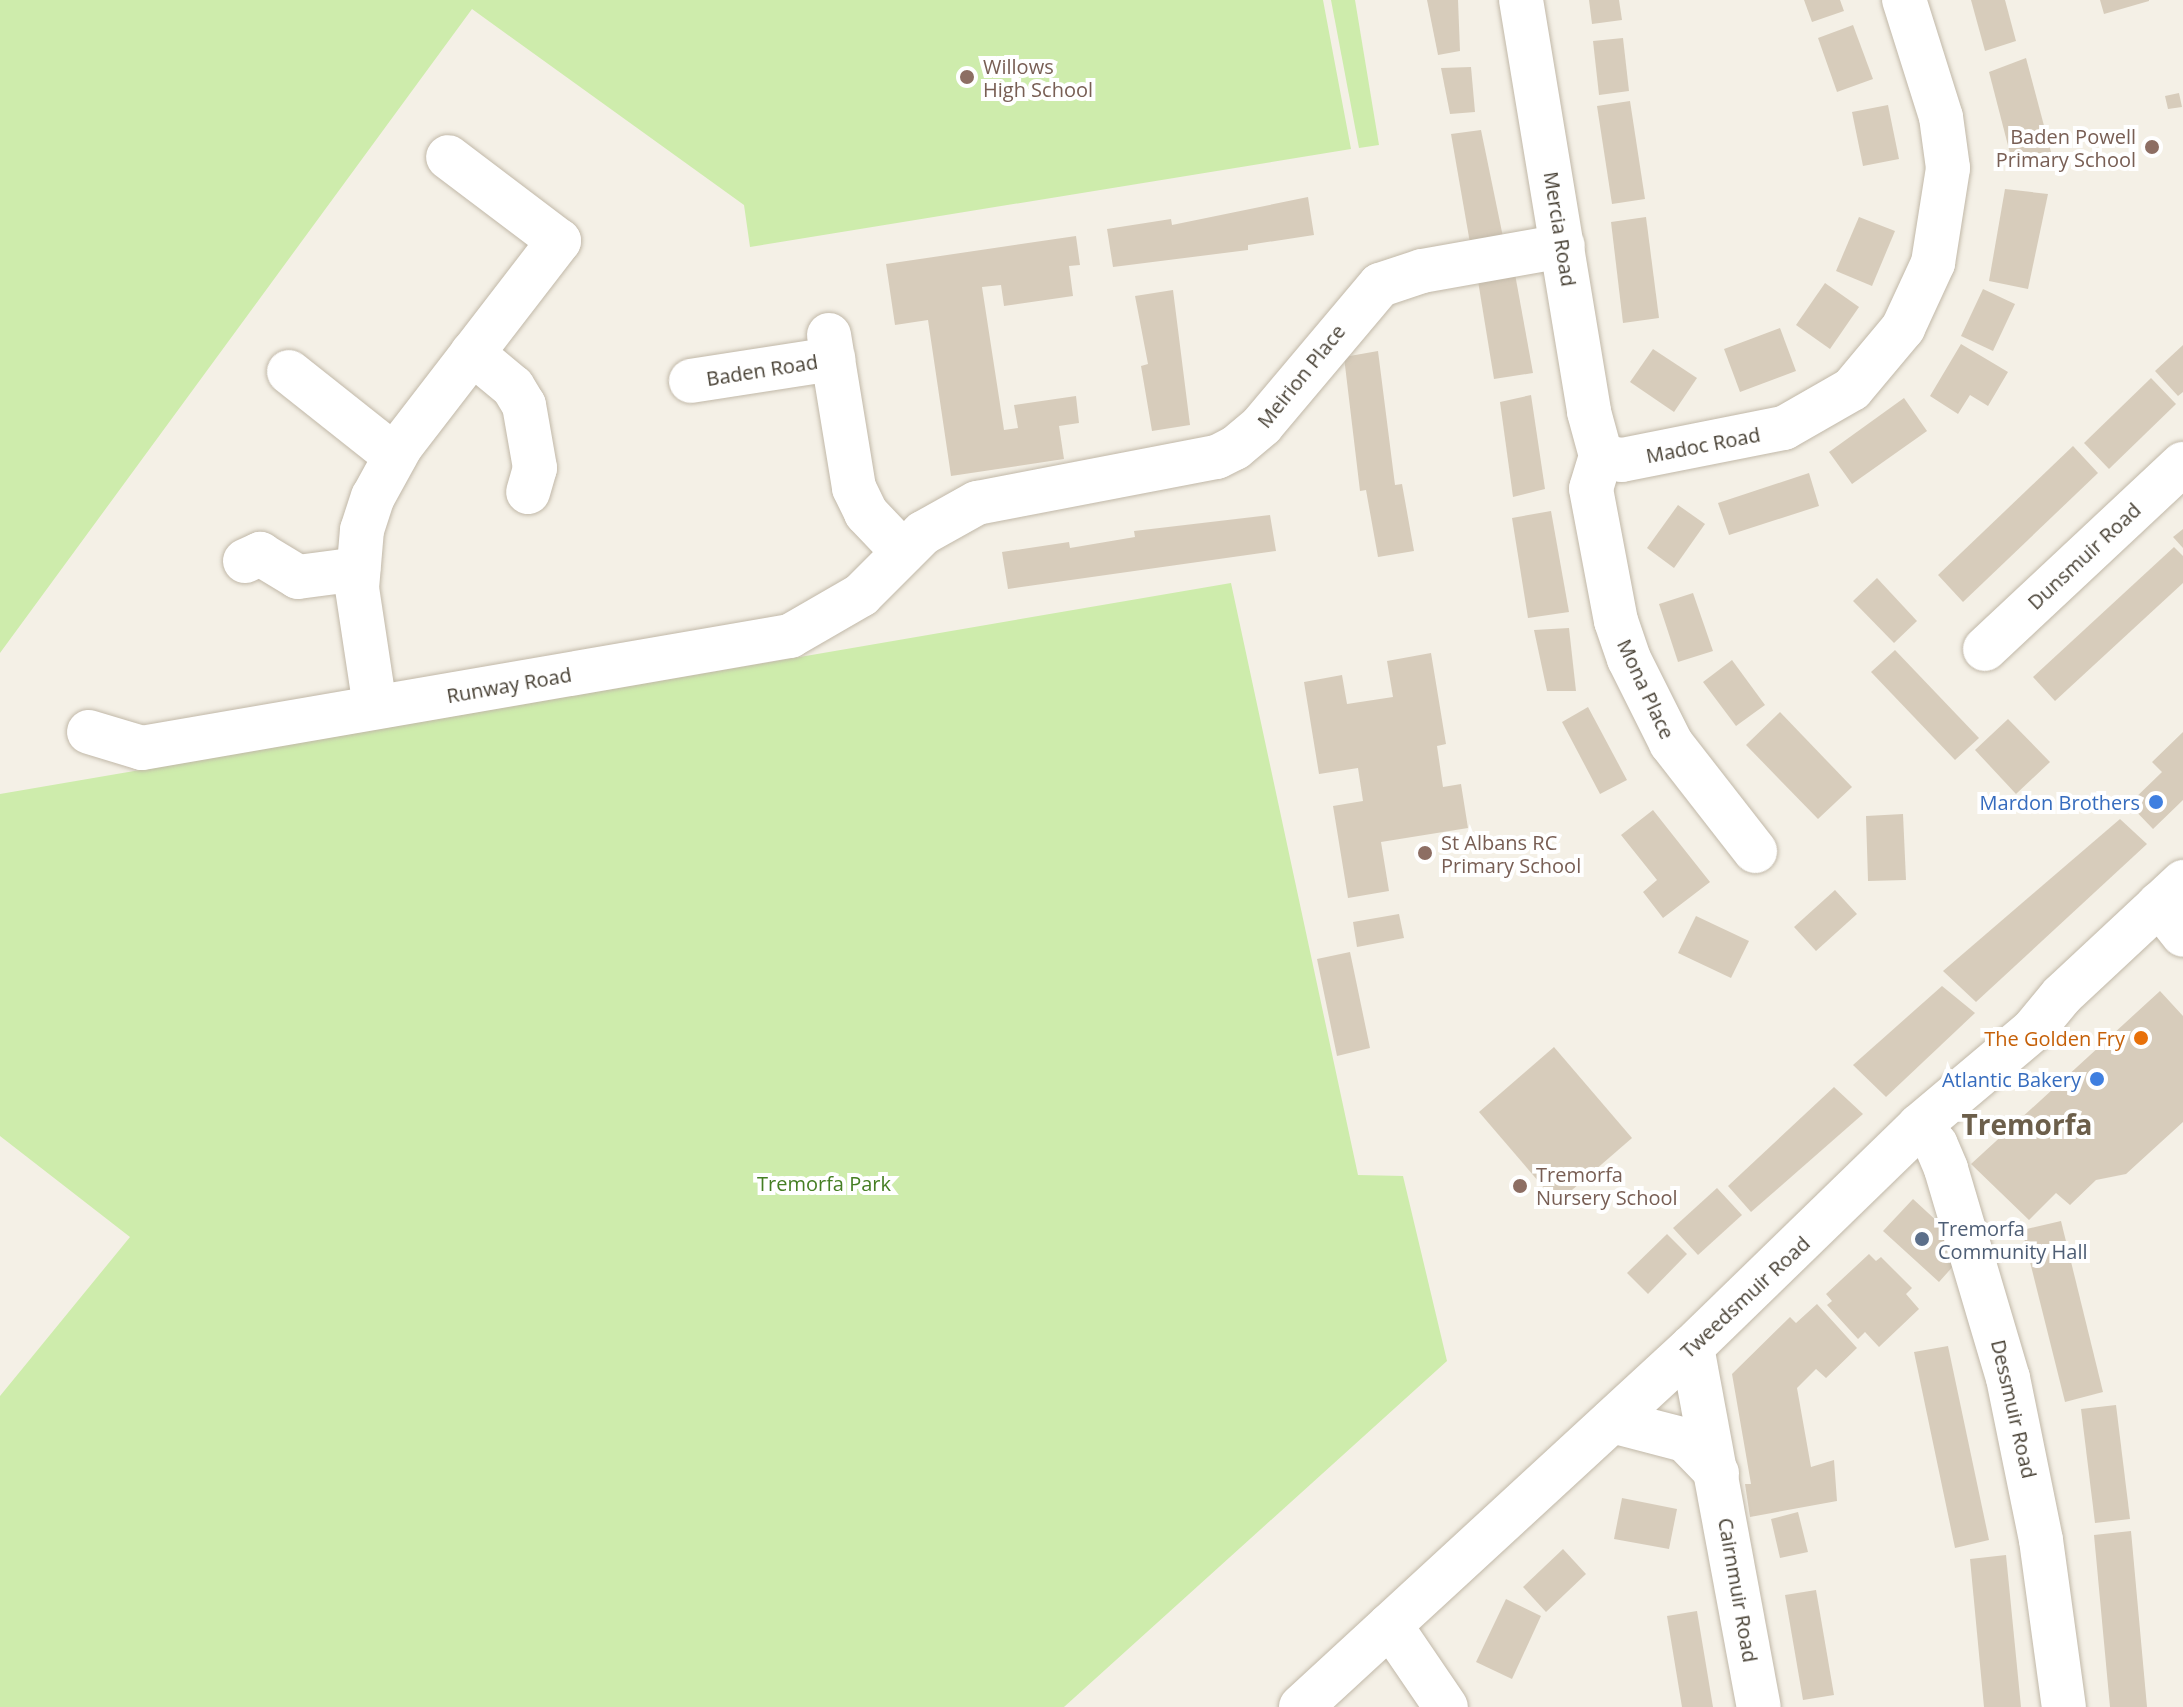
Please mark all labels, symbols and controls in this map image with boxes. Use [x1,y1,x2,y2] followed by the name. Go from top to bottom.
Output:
[983,54,1093,101] place label: Willows High School
[958,68,976,86] marker: Willows High School
[1996,124,2136,171] place label: Baden Powell Primary School
[2143,138,2161,156] marker: Baden Powell Primary School
[1539,170,1581,288] street label: Mercia Road
[1252,319,1350,433] street label: Meirion Place
[704,349,820,391] street label: Baden Road
[1644,422,1762,468] street label: Madoc Road
[2023,498,2145,614] street label: Dunsmuir Road
[1612,635,1680,743] street label: Mona Place
[445,662,573,708] street label: Runway Road
[1980,790,2140,814] place label: Mardon Brothers
[2147,793,2165,811] marker: Mardon Brothers
[1441,830,1581,877] place label: St Albans RC Primary School
[1416,844,1434,862] marker: St Albans RC Primary School
[1984,1026,2125,1050] place label: The Golden Fry
[2132,1029,2150,1047] marker: The Golden Fry
[1942,1067,2081,1091] place label: Atlantic Bakery
[2088,1070,2106,1088] marker: Atlantic Bakery
[1962,1107,2092,1141] district label: Tremorfa
[1536,1162,1678,1209] place label: Tremorfa Nursery School
[757,1171,891,1195] park label: Tremorfa Park
[1511,1177,1529,1195] marker: Tremorfa Nursery School
[1938,1216,2088,1263] place label: Tremorfa Community Hall
[1913,1230,1931,1248] marker: Tremorfa Community Hall
[1676,1231,1814,1363] street label: Tweedsmuir Road
[1986,1337,2042,1481] street label: Dessmuir Road
[1713,1516,1763,1664] street label: Cairnmuir Road

